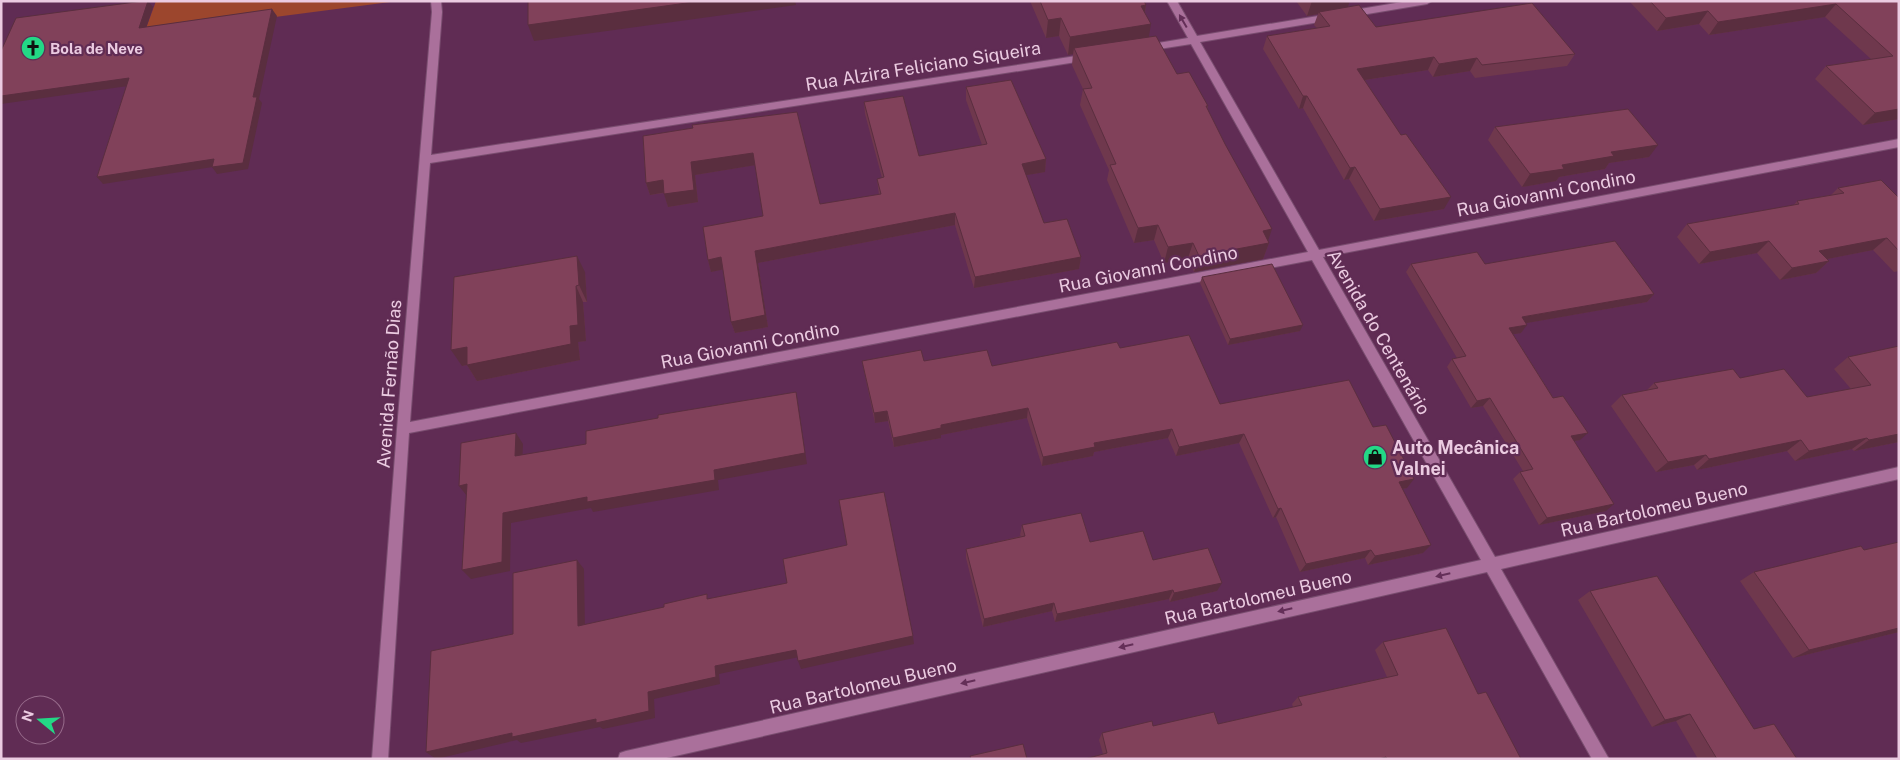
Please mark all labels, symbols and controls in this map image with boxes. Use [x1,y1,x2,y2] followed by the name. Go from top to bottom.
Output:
[1179,13,1187,28] one-way arrow
[20,35,46,61] church icon: Bola de Neve
[804,37,1042,95] street label: Rua Alzira Feliciano Siqueira
[50,40,143,57] place label: Bola de Neve
[1455,165,1637,221] street label: Rua Giovanni Condino
[1057,241,1239,297] street label: Rua Giovanni Condino
[1323,246,1435,418] street label: Avenida do Centenário
[373,299,405,469] street label: Avenida Fernão Dias
[659,317,841,373] street label: Rua Giovanni Condino
[1392,437,1519,479] place label: Auto Mecânica Valnei
[1362,444,1388,470] shop icon: Auto Mecânica Valnei
[1558,477,1750,541] street label: Rua Bartolomeu Bueno
[1162,565,1354,629] street label: Rua Bartolomeu Bueno
[1436,571,1451,579] one-way arrow
[1277,606,1292,614] one-way arrow
[1119,642,1134,650] one-way arrow
[767,654,959,718] street label: Rua Bartolomeu Bueno
[960,678,975,686] one-way arrow
[15,695,65,745] north arrow
[18,708,37,724] text: N

